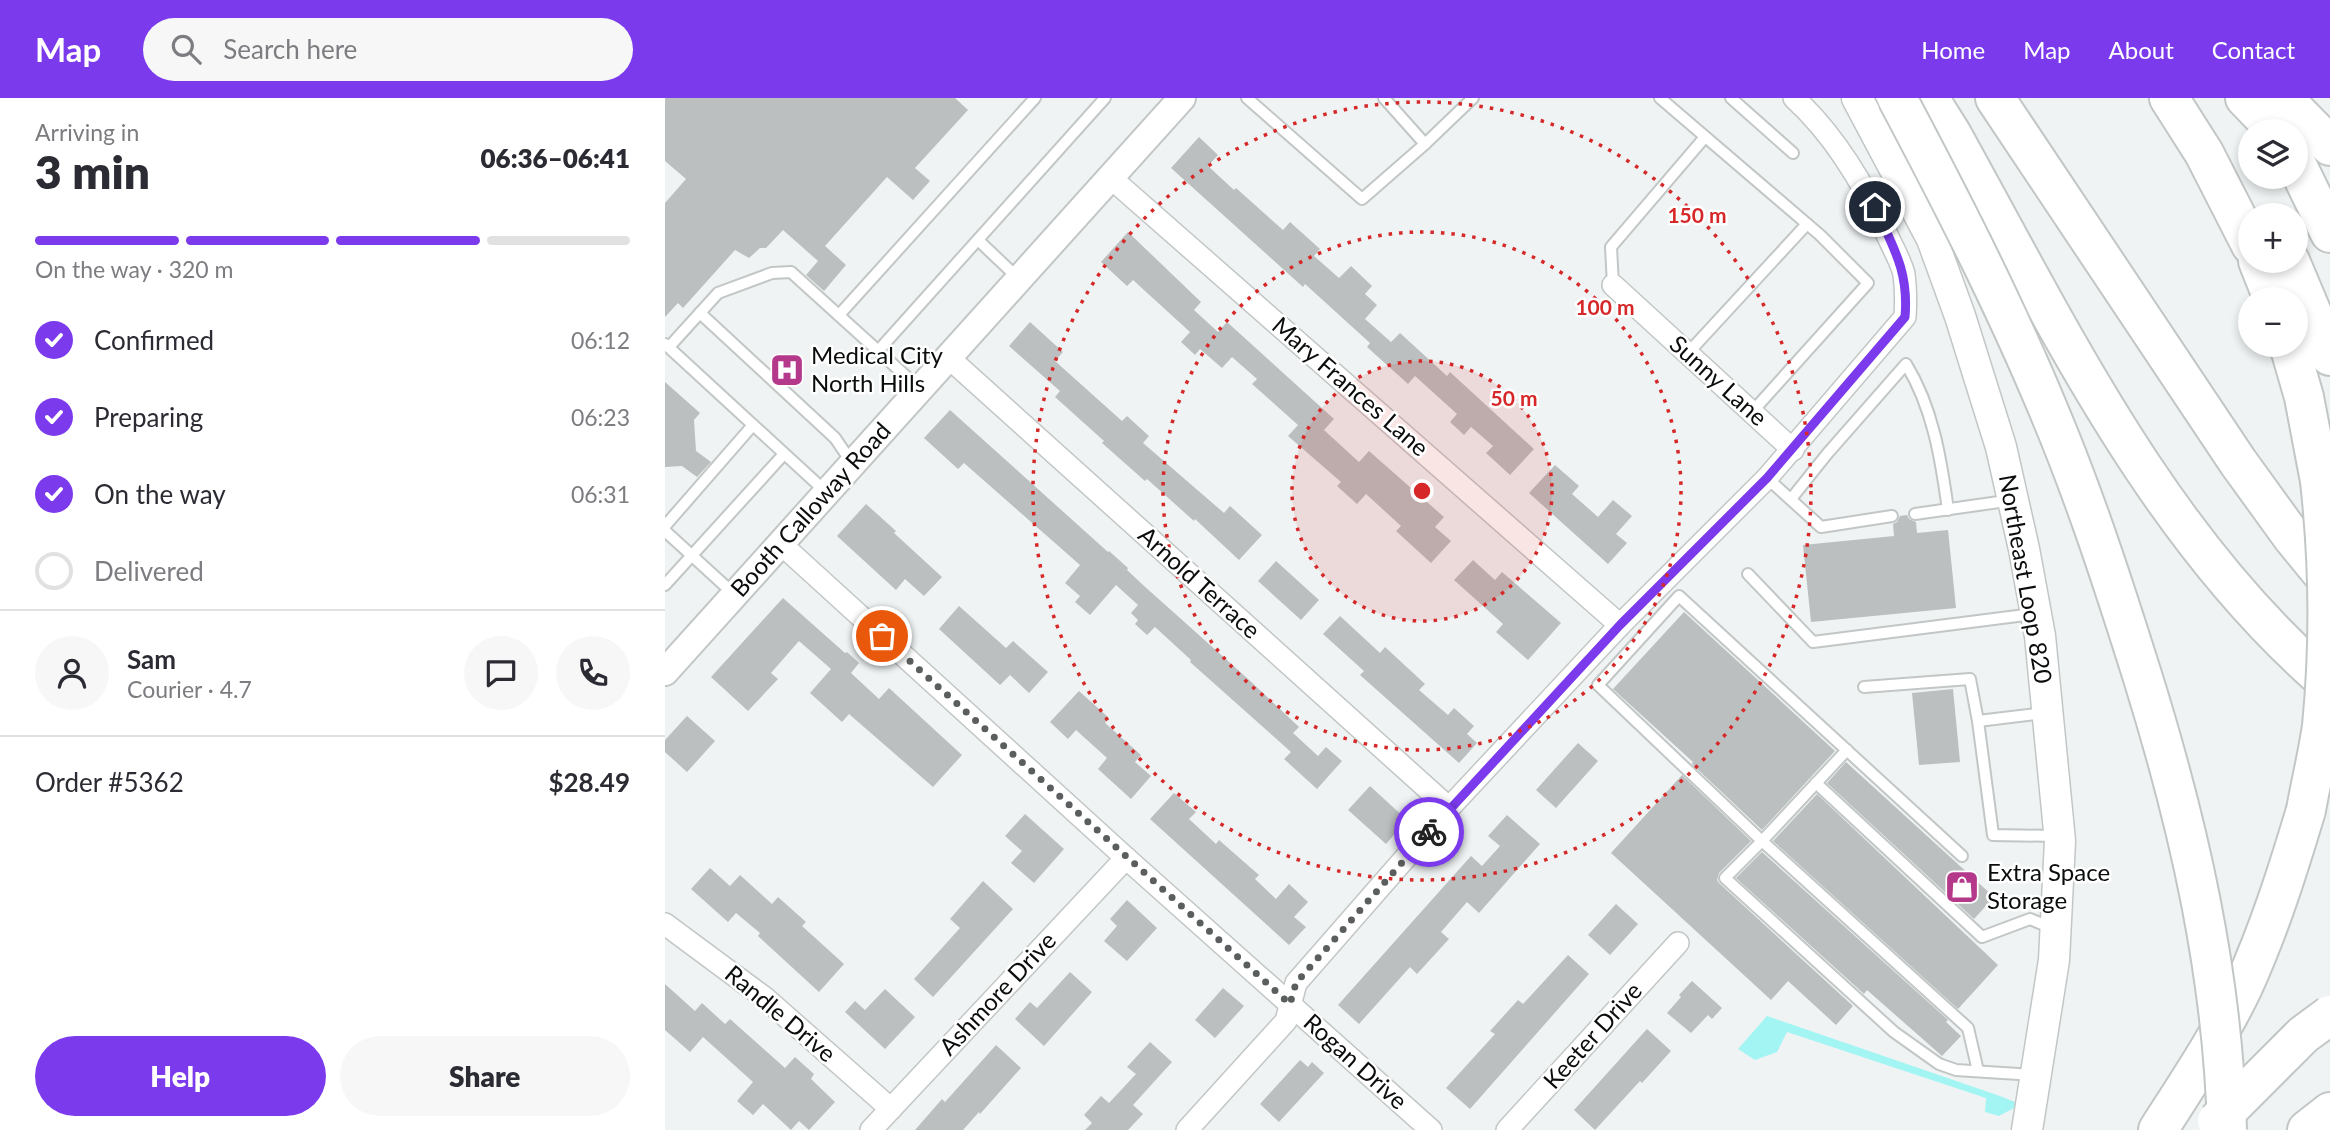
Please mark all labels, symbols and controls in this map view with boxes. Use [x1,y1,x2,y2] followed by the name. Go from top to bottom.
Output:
[143,18,633,81] search box
[35,29,101,69] text: Map
[167,30,205,68] icon: search
[223,33,357,65] text: Search here
[1921,35,1985,64] text: Home
[2023,35,2071,64] text: Map
[2109,35,2174,64] text: About
[2212,35,2295,64] text: Contact
[35,118,139,146] text: Arriving in
[2238,119,2308,357] map controls
[2238,119,2308,189] button: layers
[480,142,630,174] text: 06:36–06:41
[35,144,150,199] text: 3 min
[1845,177,1905,237] pin
[1856,188,1894,226] icon: home
[1667,202,1727,227] text: 150 m
[2238,203,2308,273] button: +
[35,255,234,283] text: On the way · 320 m
[2238,287,2308,357] button: −
[1575,294,1635,319] text: 100 m
[1267,310,1435,462] street label: Mary Frances Lane
[35,321,73,359] icon: check
[94,324,214,356] text: Confirmed
[571,326,630,354] text: 06:12
[1664,329,1774,431] street label: Sunny Lane
[811,340,943,397] place label: Medical City North Hills
[768,351,806,389] hospital icon: Medical City North Hills
[1490,385,1538,410] text: 50 m
[35,398,73,436] icon: check
[94,401,203,433] text: Preparing
[571,403,630,431] text: 06:23
[724,416,896,602] street label: Booth Calloway Road
[1994,472,2059,686] street label: Northeast Loop 820
[35,475,73,513] icon: check
[94,478,226,510] text: On the way
[1410,479,1434,503] centre of rings
[571,480,630,508] text: 06:31
[1133,520,1267,644] street label: Arnold Terrace
[94,555,204,587] text: Delivered
[852,606,912,666] pin
[863,617,901,655] icon: bag
[35,636,109,710] button: person
[464,636,538,710] button: chat
[556,636,630,710] button: phone
[127,643,176,675] text: Sam
[127,675,252,703] text: Courier · 4.7
[35,766,184,798] text: Order #5362
[548,766,630,798] text: $28.49
[1394,797,1464,867] courier
[1410,813,1448,851] icon: bike
[1987,857,2110,914] place label: Extra Space Storage
[1943,868,1981,906] shop icon: Extra Space Storage
[933,925,1061,1061] street label: Ashmore Drive
[720,958,842,1067] street label: Randle Drive
[1537,976,1647,1094] street label: Keeter Drive
[1298,1007,1414,1115] street label: Rogan Drive
[35,1036,326,1116] button: Help
[340,1036,630,1116] button: Share

